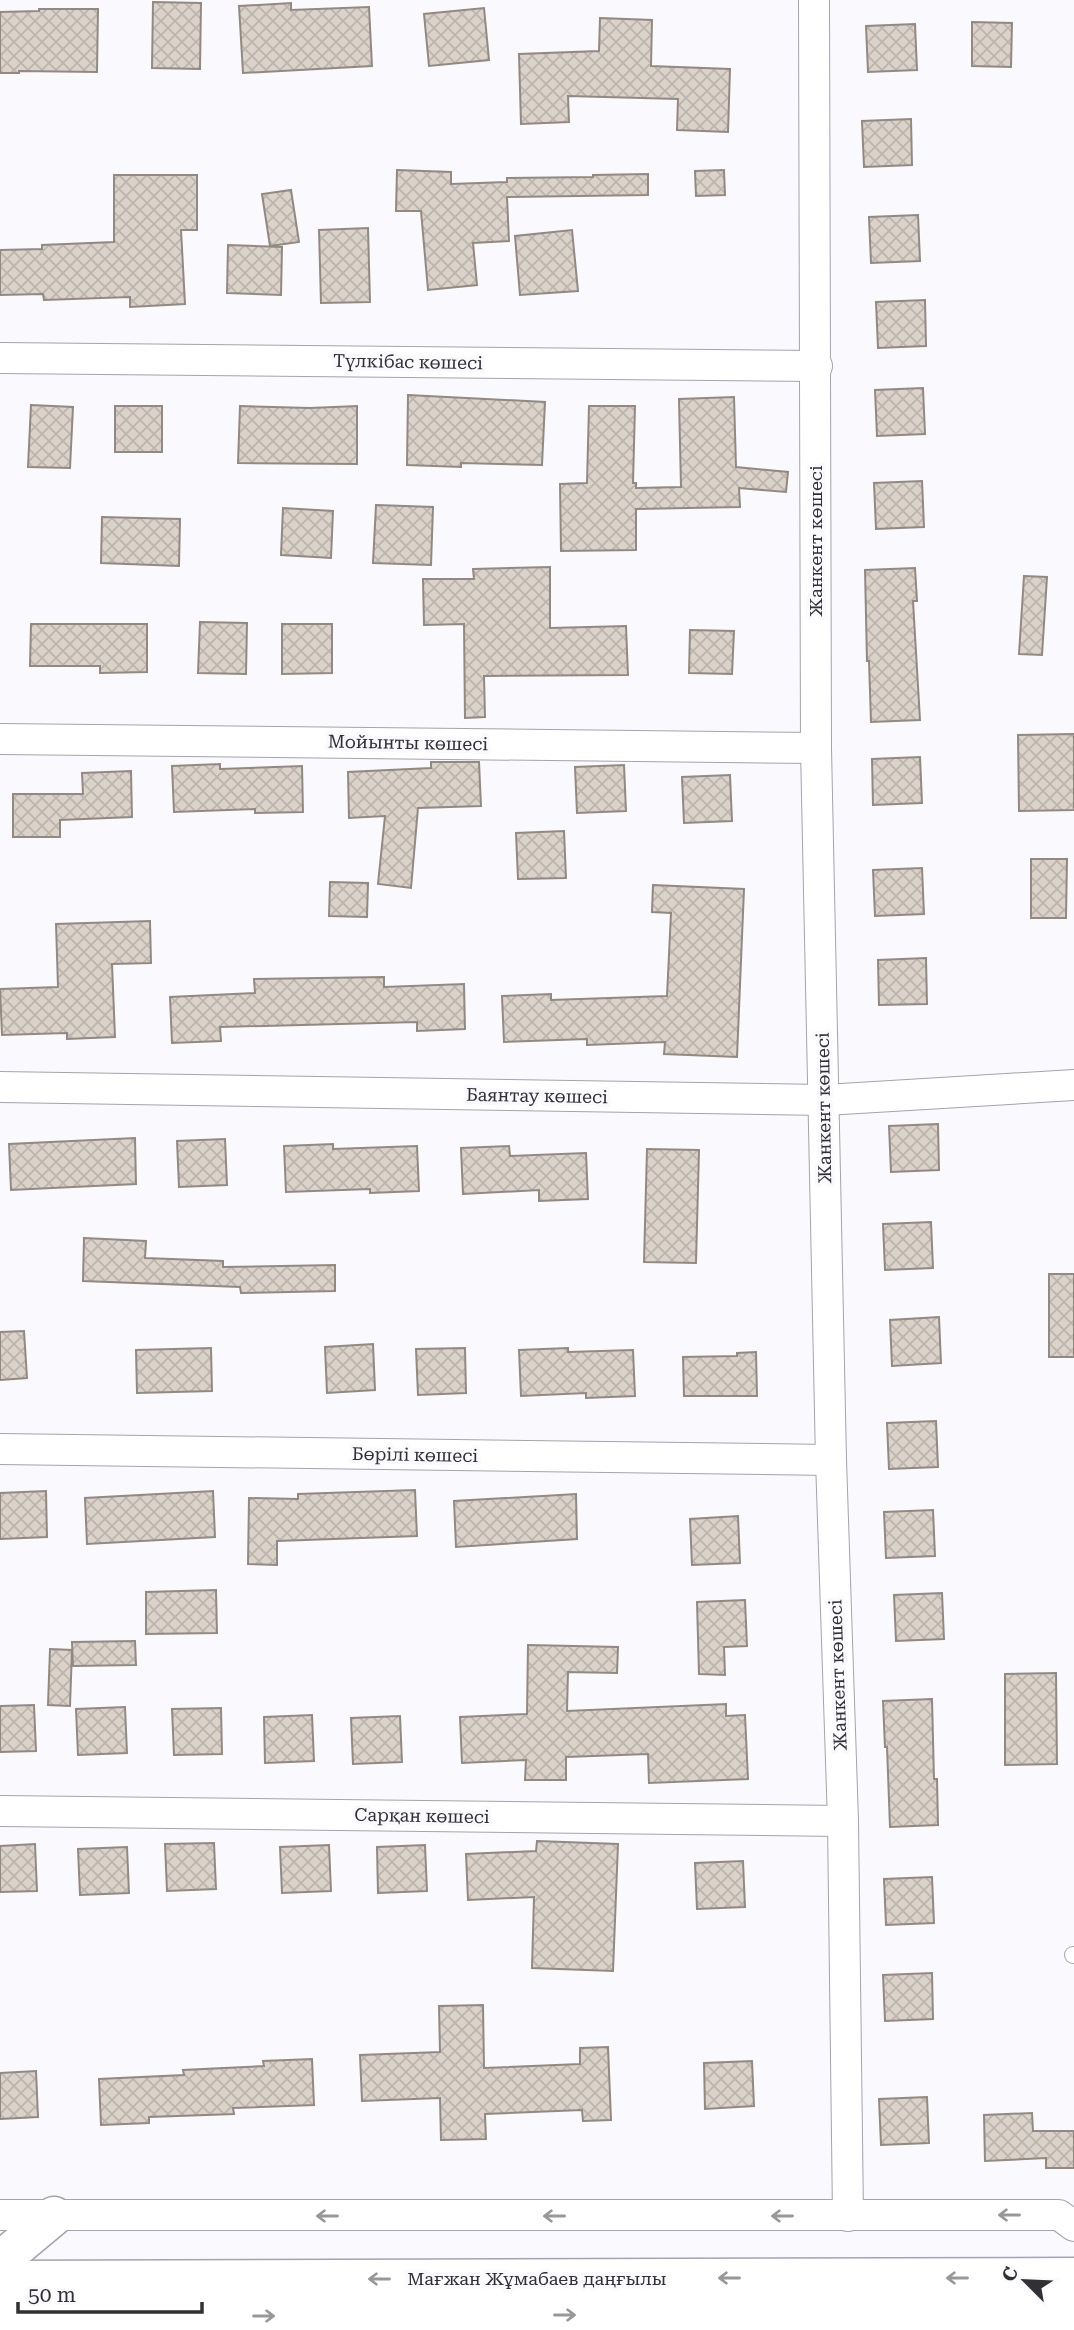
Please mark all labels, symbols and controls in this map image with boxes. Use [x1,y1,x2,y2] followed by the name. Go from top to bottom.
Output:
[333,350,483,373] street label: Түлкібас көшесі
[805,465,826,617] street label: Жанкент көшесі
[328,731,489,754] street label: Мойынты көшесі
[812,1032,835,1184] street label: Жанкент көшесі
[466,1084,608,1107] street label: Баянтау көшесі
[352,1443,478,1466] street label: Бөрілі көшесі
[824,1599,851,1751] street label: Жанкент көшесі
[354,1804,490,1827] street label: Сарқан көшесі
[998,2208,1021,2222] one-way arrow
[316,2209,339,2223] one-way arrow
[543,2209,566,2223] one-way arrow
[771,2209,794,2223] one-way arrow
[990,2246,1060,2316] north arrow
[997,2264,1023,2285] text: С
[407,2268,667,2289] street label: Мағжан Жұмабаев даңғылы
[18,2270,201,2314] scale bar
[718,2271,741,2285] one-way arrow
[946,2271,969,2284] one-way arrow
[368,2272,391,2286] one-way arrow
[28,2283,76,2307] text: 50 m
[553,2308,576,2322] one-way arrow
[252,2309,275,2323] one-way arrow

